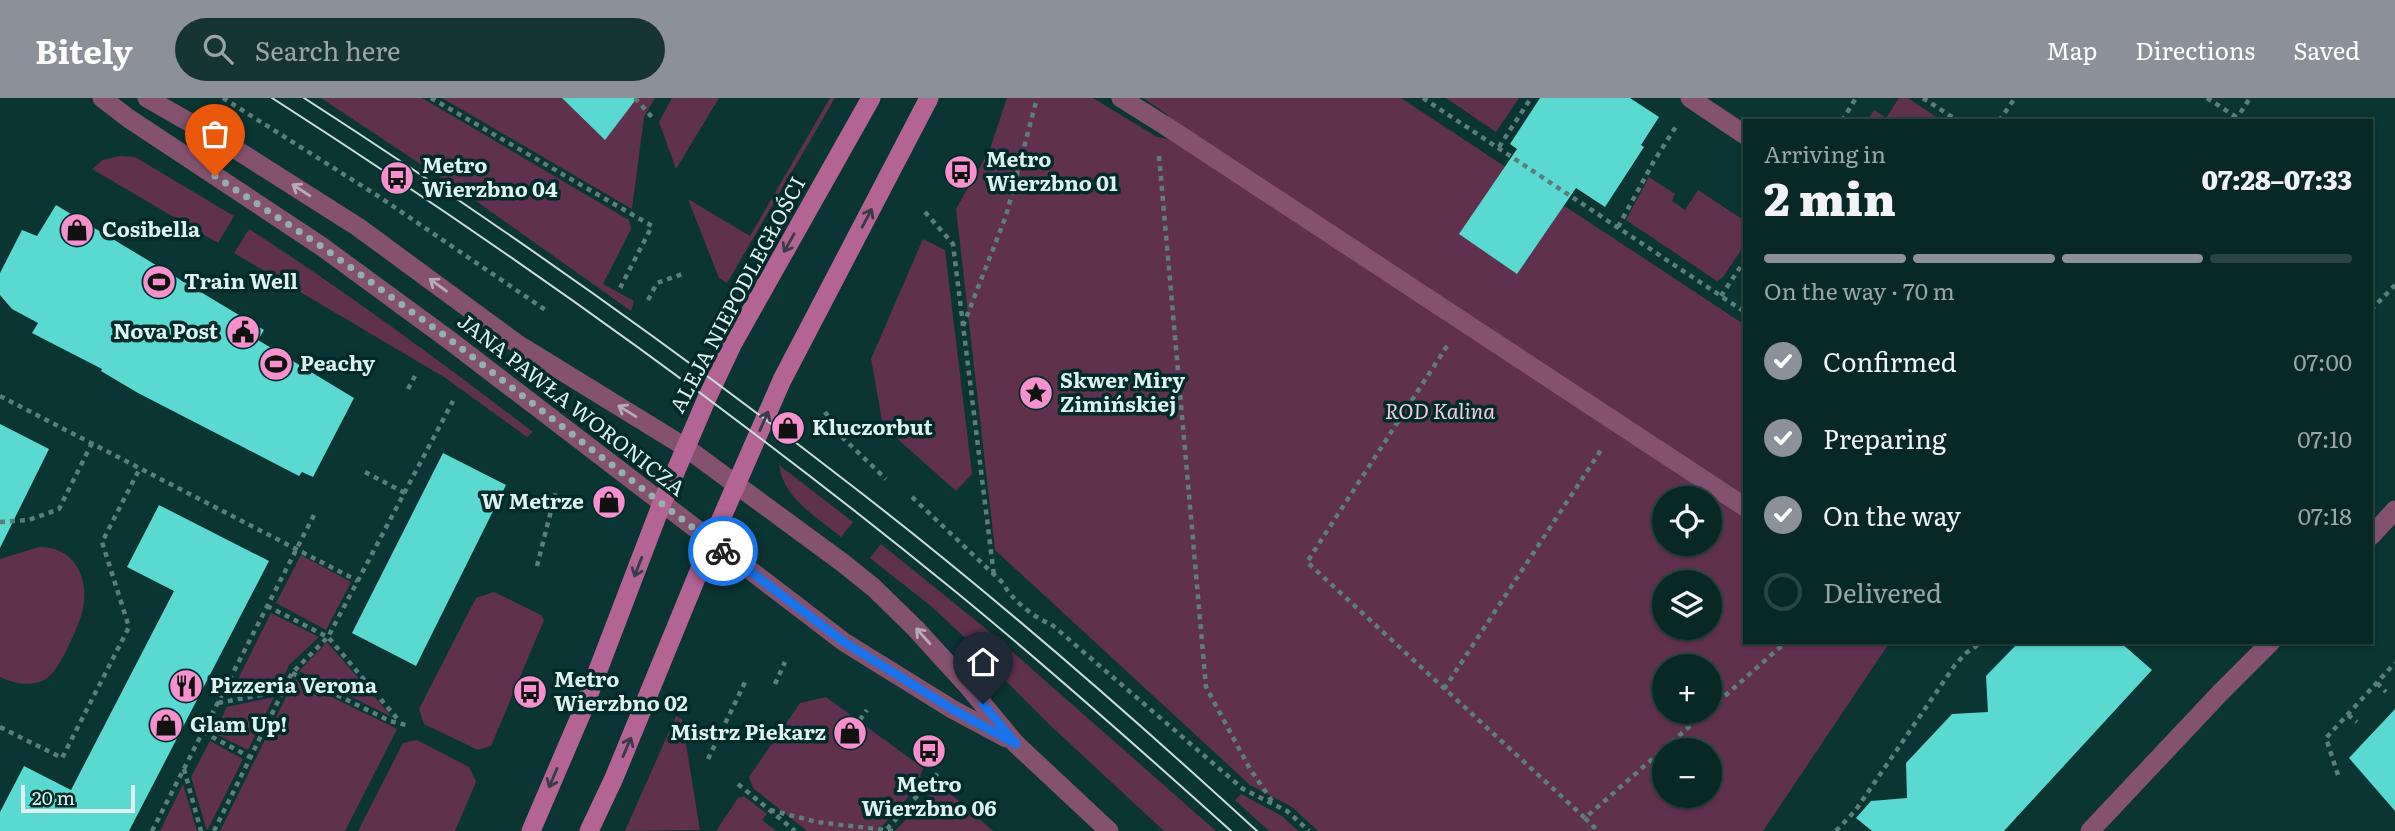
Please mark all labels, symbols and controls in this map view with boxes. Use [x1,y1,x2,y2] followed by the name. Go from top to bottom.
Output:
[175,18,665,81] search box
[35,25,133,74] text: Bitely
[199,30,237,68] icon: search
[255,30,401,69] text: Search here
[2046,32,2097,67] text: Map
[2135,32,2255,67] text: Directions
[2293,32,2360,67] text: Saved
[185,104,245,176] pin
[196,115,234,153] icon: bag
[1764,136,1886,170] text: Arriving in
[986,142,1118,197] place label: Metro Wierzbno 01
[422,148,558,203] place label: Metro Wierzbno 04
[942,153,980,191] bus stop icon: Metro Wierzbno 01
[378,159,416,197] bus stop icon: Metro Wierzbno 04
[2201,159,2352,198] text: 07:28–07:33
[1764,162,1896,230] text: 2 min
[660,170,811,417] street label: ALEJA NIEPODLEGŁOŚCI
[292,183,311,197] one-way arrow
[860,209,874,229] one-way arrow
[58,211,96,249] shop icon: Cosibella
[102,212,201,243] place label: Cosibella
[782,232,796,252] one-way arrow
[140,263,178,301] sports icon: Train Well
[184,264,298,295] place label: Train Well
[1764,273,1955,307] text: On the way · 70 m
[429,278,448,293] one-way arrow
[452,304,693,502] street label: JANA PAWŁA WORONICZA
[224,313,262,351] public building icon: Nova Post
[113,314,219,345] place label: Nova Post
[1823,341,1957,380] text: Confirmed
[1764,342,1802,380] icon: check
[2293,344,2352,378] text: 07:00
[257,345,295,383] sports icon: Peachy
[300,346,375,377] place label: Peachy
[1060,363,1185,418] place label: Skwer Miry Zimińskiej
[1017,374,1055,412] place icon: Skwer Miry Zimińskiej
[1385,394,1495,425] park label: ROD Kalina
[618,404,637,419] one-way arrow
[769,409,807,447] shop icon: Kluczorbut
[812,410,933,441] place label: Kluczorbut
[758,411,771,432] one-way arrow
[1823,418,1946,457] text: Preparing
[1764,419,1802,457] icon: check
[2297,421,2352,455] text: 07:10
[590,483,628,521] shop icon: W Metrze
[481,484,584,515] place label: W Metrze
[1652,486,1722,808] map controls
[1652,486,1722,556] button: locate
[1823,495,1961,534] text: On the way
[1764,496,1802,534] icon: check
[2298,498,2352,532] text: 07:18
[688,516,758,586] courier
[704,532,742,570] icon: bike
[631,555,643,577] one-way arrow
[1652,570,1722,640] button: layers
[1823,572,1942,611] text: Delivered
[915,628,932,645] one-way arrow
[953,632,1013,704] pin
[964,643,1002,681] icon: home
[1652,654,1722,724] button: +
[554,662,688,717] place label: Metro Wierzbno 02
[167,667,205,705] restaurant icon: Pizzeria Verona
[210,668,378,699] place label: Pizzeria Verona
[511,673,549,711] bus stop icon: Metro Wierzbno 02
[147,706,185,744] shop icon: Glam Up!
[190,707,287,738] place label: Glam Up!
[831,714,869,752] shop icon: Mistrz Piekarz
[670,715,826,746] place label: Mistrz Piekarz
[910,732,948,770] bus stop icon: Metro Wierzbno 06
[622,736,635,758] one-way arrow
[1652,738,1722,808] button: −
[546,767,559,788] one-way arrow
[861,767,997,822] place label: Metro Wierzbno 06
[21,782,135,814] scale bar
[32,783,75,811] text: 20 m

